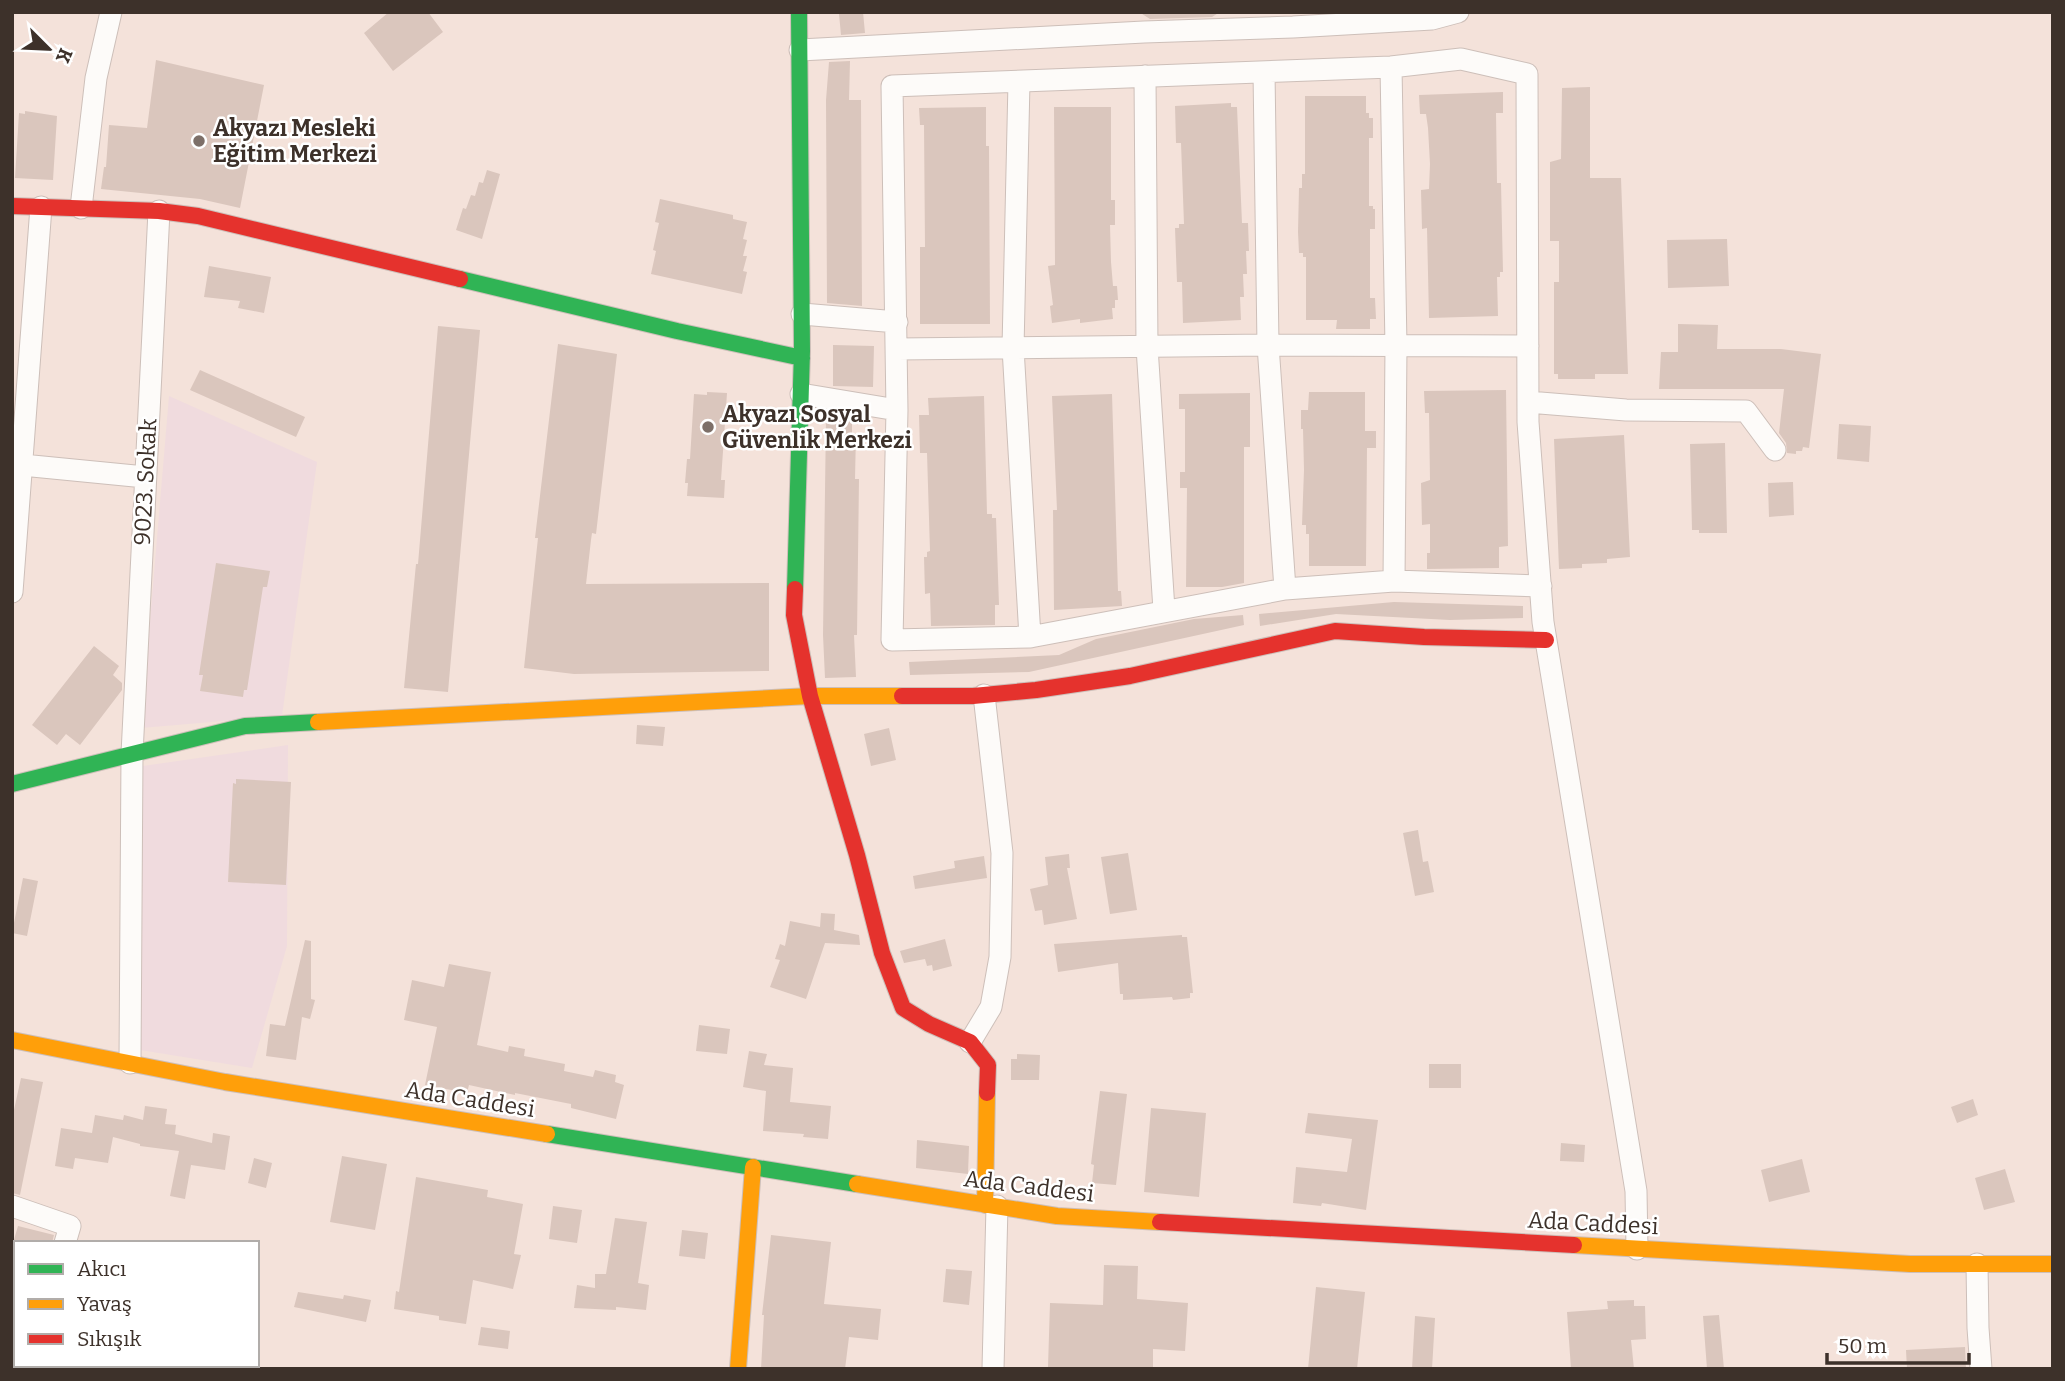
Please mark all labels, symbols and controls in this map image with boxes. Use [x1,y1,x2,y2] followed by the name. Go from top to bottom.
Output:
[14,14,84,84] north arrow
[51,45,77,67] text: K
[213,114,377,168] place label: Akyazı Mesleki Eğitim Merkezi
[191,133,207,149] marker: Akyazı Mesleki Eğitim Merkezi
[722,400,912,454] place label: Akyazı Sosyal Güvenlik Merkezi
[128,418,162,546] street label: 9023. Sokak
[700,419,716,435] marker: Akyazı Sosyal Güvenlik Merkezi
[403,1075,537,1123] street label: Ada Caddesi
[962,1164,1096,1208] street label: Ada Caddesi
[1527,1206,1659,1240] street label: Ada Caddesi
[14,1241,259,1367] legend
[77,1256,126,1282] text: Akıcı
[77,1291,132,1317] text: Yavaş
[1827,1322,1969,1366] scale bar
[77,1326,142,1352] text: Sıkışık
[1838,1333,1887,1359] text: 50 m

